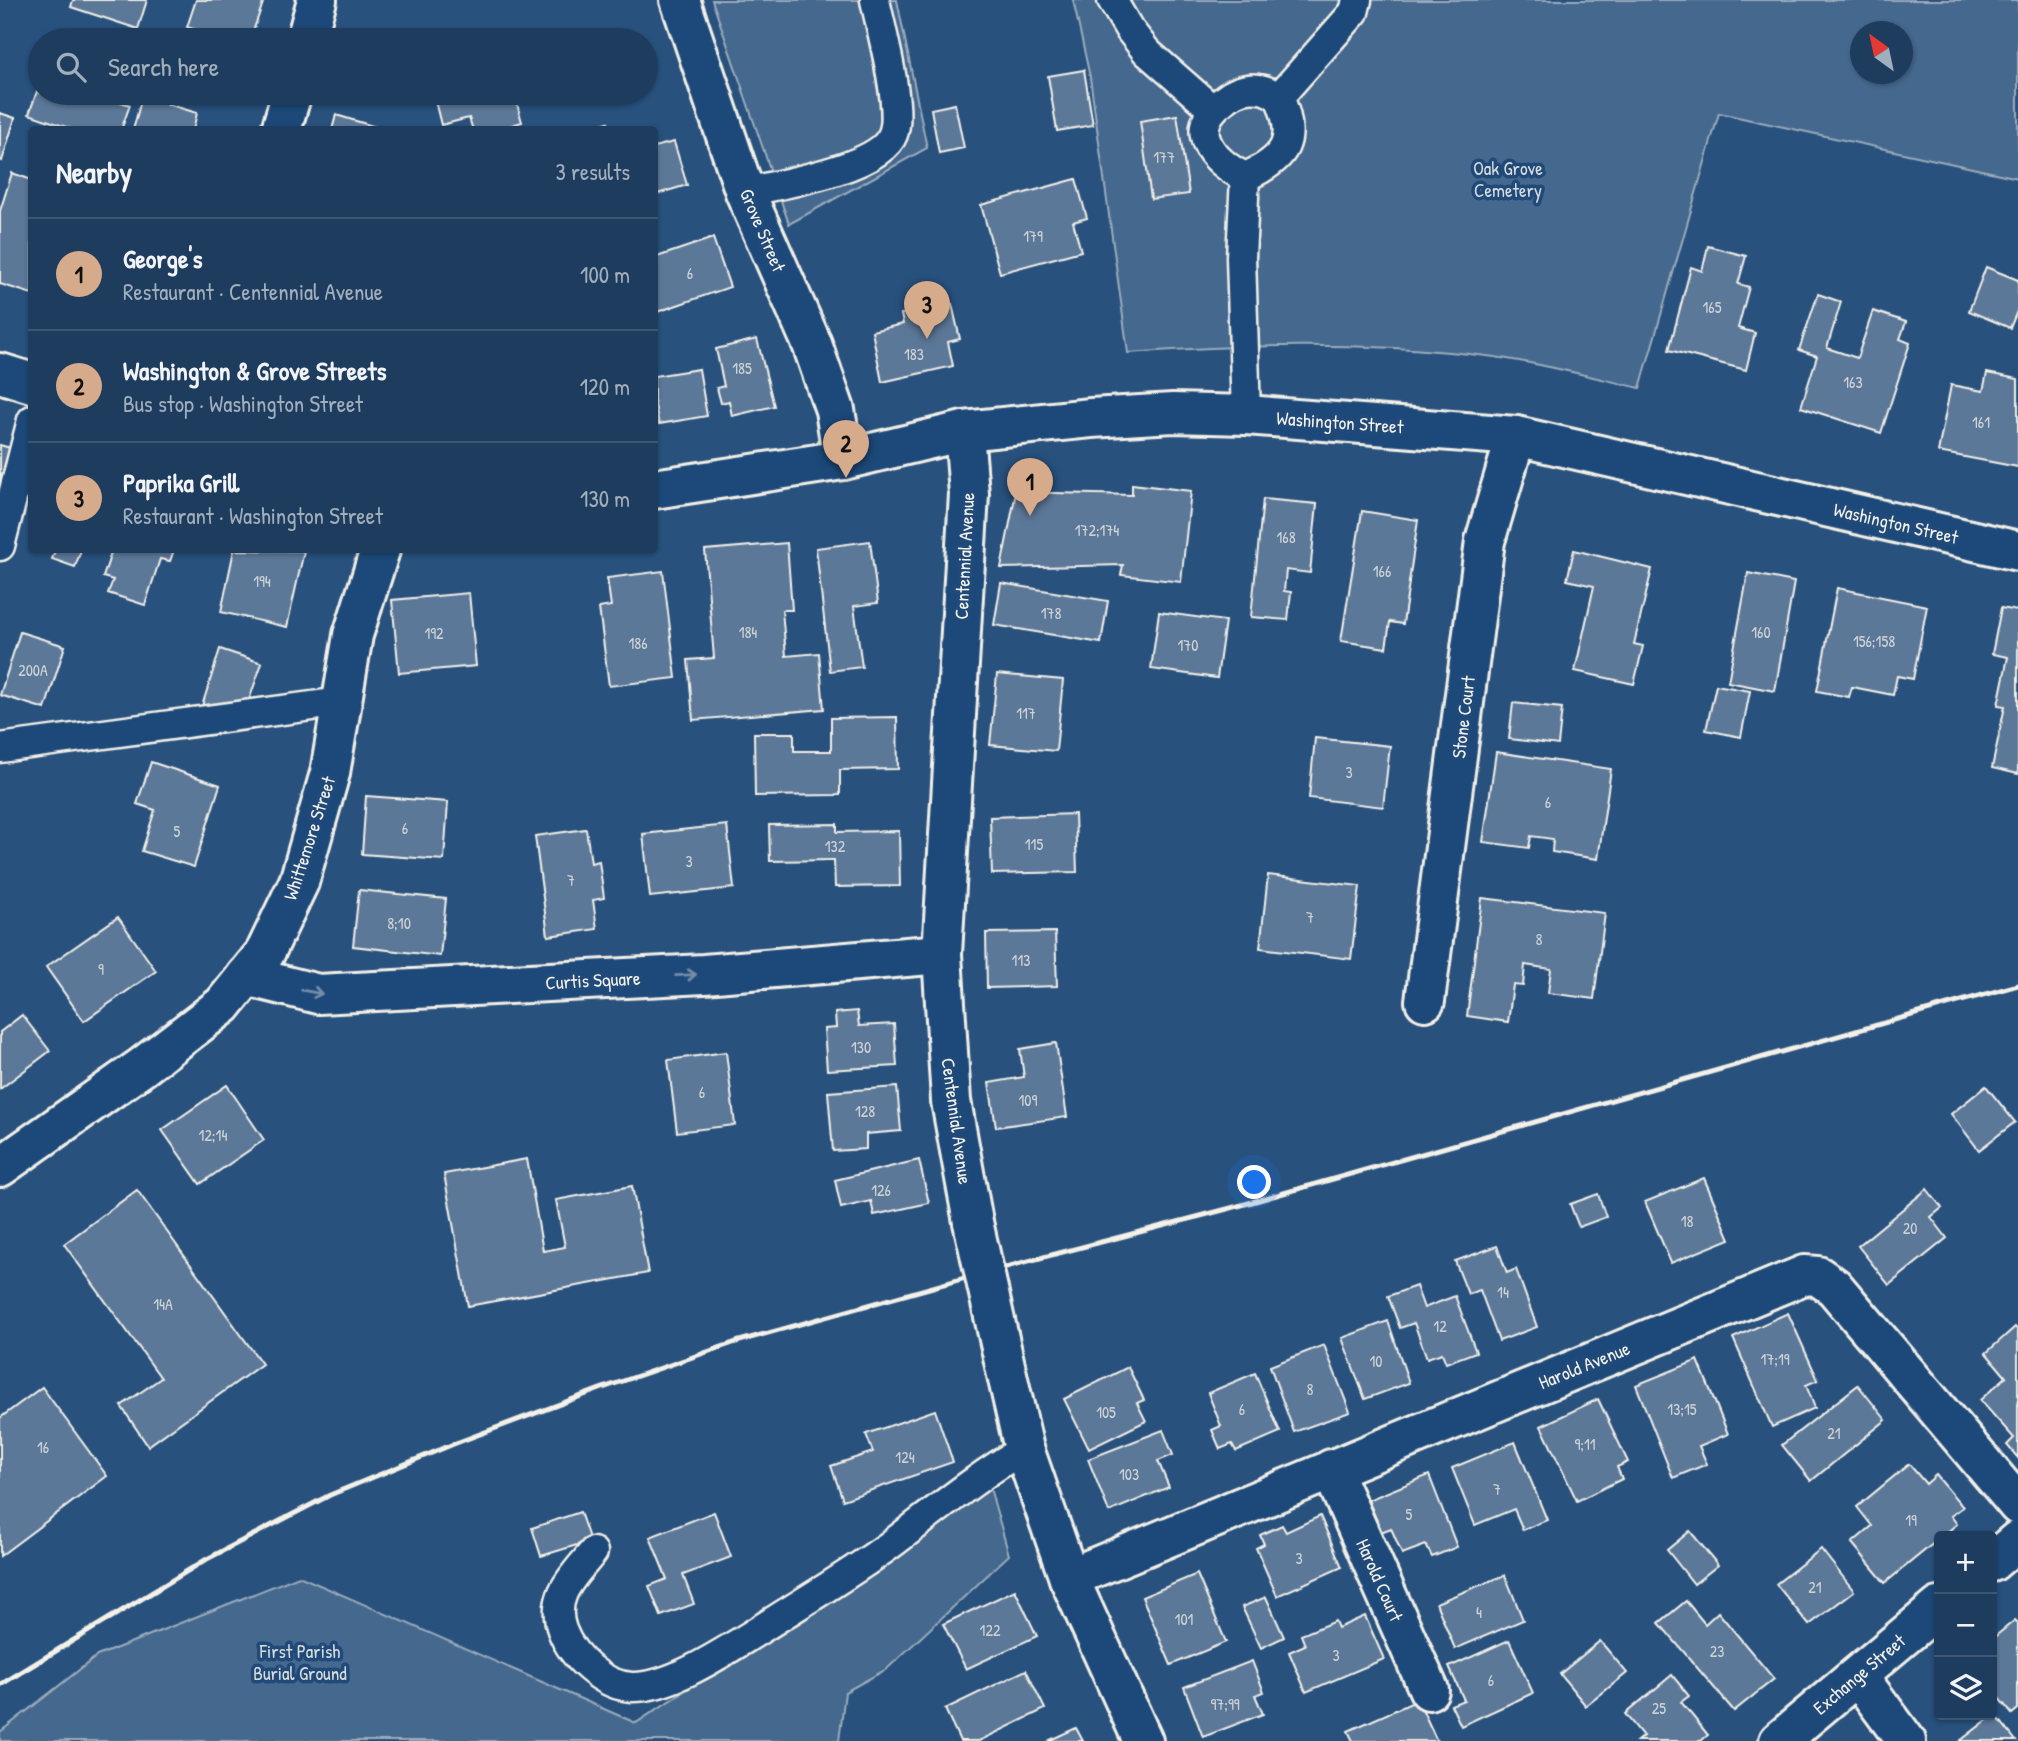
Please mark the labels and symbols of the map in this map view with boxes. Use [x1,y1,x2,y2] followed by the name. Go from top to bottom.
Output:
[1850,21,1913,84] north arrow
[1153,146,1175,168] house number: 177
[1473,155,1543,203] park label: Oak Grove Cemetery
[734,184,792,276] street label: Grove Street
[1023,225,1043,247] house number: 179
[687,262,693,284] house number: 6
[904,281,950,339] pin: 3
[1703,296,1722,318] house number: 165
[904,343,924,365] house number: 183
[732,357,752,379] house number: 185
[1843,371,1863,393] house number: 163
[1276,405,1405,439] street label: Washington Street
[1972,411,1990,433] house number: 161
[823,420,869,478] pin: 2
[1007,458,1053,516] pin: 1
[948,491,980,620] street label: Centennial Avenue
[1831,496,1961,550] street label: Washington Street
[1075,519,1119,541] house number: 172;174
[1276,526,1296,548] house number: 168
[1373,560,1391,582] house number: 166
[253,570,271,592] house number: 194
[1041,602,1061,624] house number: 178
[739,621,757,643] house number: 184
[1751,621,1771,643] house number: 160
[424,622,444,644] house number: 192
[1853,630,1895,652] house number: 156;158
[628,632,648,654] house number: 186
[1178,634,1198,656] house number: 170
[18,659,48,681] house number: 200A
[1445,674,1481,760] street label: Stone Court
[1016,702,1036,724] house number: 117
[1345,761,1353,783] house number: 3
[277,772,341,903] street label: Whittemore Street
[1545,791,1551,813] house number: 6
[402,817,408,839] house number: 6
[174,820,181,842] house number: 5
[1025,833,1043,855] house number: 115
[825,835,846,857] house number: 132
[685,850,693,872] house number: 3
[567,869,575,891] house number: 7
[1306,906,1314,928] house number: 7
[387,912,411,934] house number: 8;10
[1536,928,1543,950] house number: 8
[1012,949,1030,971] house number: 113
[98,958,104,980] house number: 9
[545,965,642,995] street label: Curtis Square
[674,968,697,981] one-way arrow
[300,986,323,999] one-way arrow
[851,1036,871,1058] house number: 130
[935,1056,979,1186] street label: Centennial Avenue
[699,1081,705,1103] house number: 6
[1019,1089,1038,1111] house number: 109
[855,1100,875,1122] house number: 128
[199,1124,227,1146] house number: 12;14
[1237,1165,1271,1199] your location
[871,1179,891,1201] house number: 126
[1681,1210,1693,1232] house number: 18
[1903,1217,1917,1239] house number: 20
[1497,1281,1509,1303] house number: 14
[153,1293,173,1315] house number: 14A
[1433,1315,1447,1337] house number: 12
[1534,1335,1634,1395] street label: Harold Avenue
[1760,1348,1790,1370] house number: 17;19
[1370,1350,1382,1372] house number: 10
[1307,1378,1314,1400] house number: 8
[1239,1398,1245,1420] house number: 6
[1667,1398,1697,1420] house number: 13;15
[1096,1401,1116,1423] house number: 105
[1827,1422,1841,1444] house number: 21
[1574,1433,1596,1455] house number: 9;11
[37,1436,49,1458] house number: 16
[895,1446,915,1468] house number: 124
[1119,1463,1139,1485] house number: 103
[1493,1478,1501,1500] house number: 7
[1406,1503,1413,1525] house number: 5
[1905,1509,1917,1531] house number: 19
[1350,1535,1410,1626] street label: Harold Court
[1295,1547,1303,1569] house number: 3
[1808,1576,1822,1598] house number: 21
[1476,1601,1482,1623] house number: 4
[1175,1608,1194,1630] house number: 101
[980,1619,1001,1641] house number: 122
[1807,1627,1911,1720] street label: Exchange Street
[253,1638,347,1686] park label: First Parish Burial Ground
[1710,1640,1724,1662] house number: 23
[1332,1644,1340,1666] house number: 3
[1488,1669,1494,1691] house number: 6
[1210,1693,1240,1715] house number: 97;99
[1652,1697,1666,1719] house number: 25

